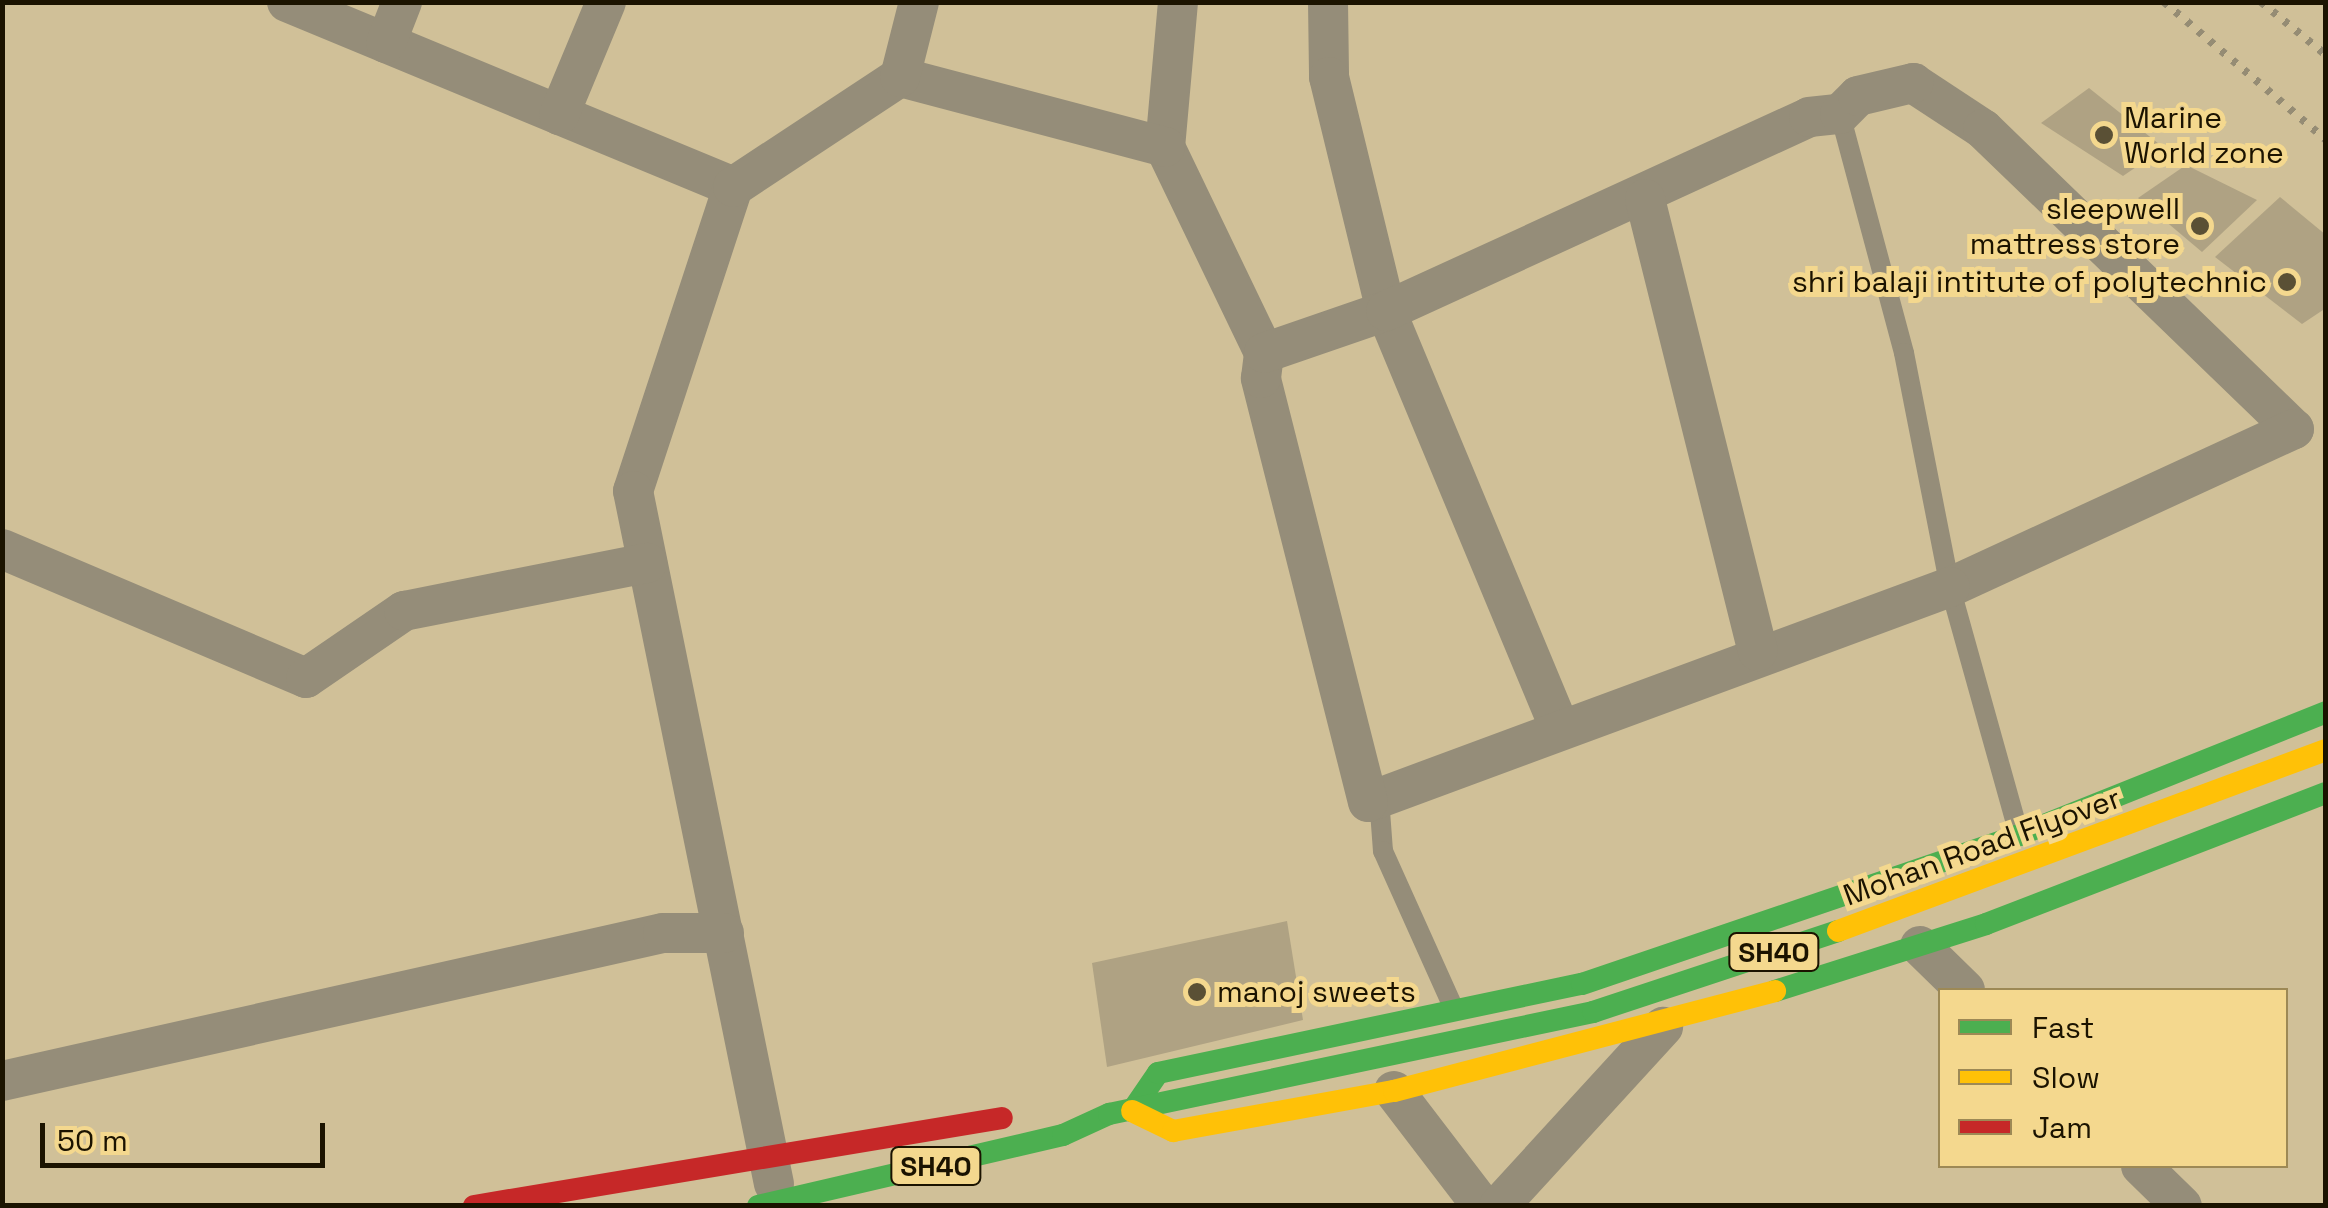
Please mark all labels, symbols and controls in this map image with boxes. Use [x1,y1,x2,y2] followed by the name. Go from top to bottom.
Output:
[2124,100,2284,170] place label: Marine World zone
[2093,124,2115,146] marker: Marine World zone
[1970,191,2180,262] place label: sleepwell mattress store
[2189,215,2211,237] marker: sleepwell mattress store
[1792,264,2267,300] place label: shri balaji intitute of polytechnic
[2276,271,2298,293] marker: shri balaji intitute of polytechnic
[1839,780,2125,914] street label: Mohan Road Flyover
[1726,929,1822,975] road number: SH40
[1217,974,1416,1010] place label: manoj sweets
[1186,981,1208,1003] marker: manoj sweets
[1938,988,2288,1168] legend
[2032,1008,2094,1047] text: Fast
[2032,1058,2100,1097] text: Slow
[45,1103,330,1165] scale bar
[2032,1108,2092,1147] text: Jam
[57,1121,128,1160] text: 50 m
[888,1143,984,1189] road number: SH40

